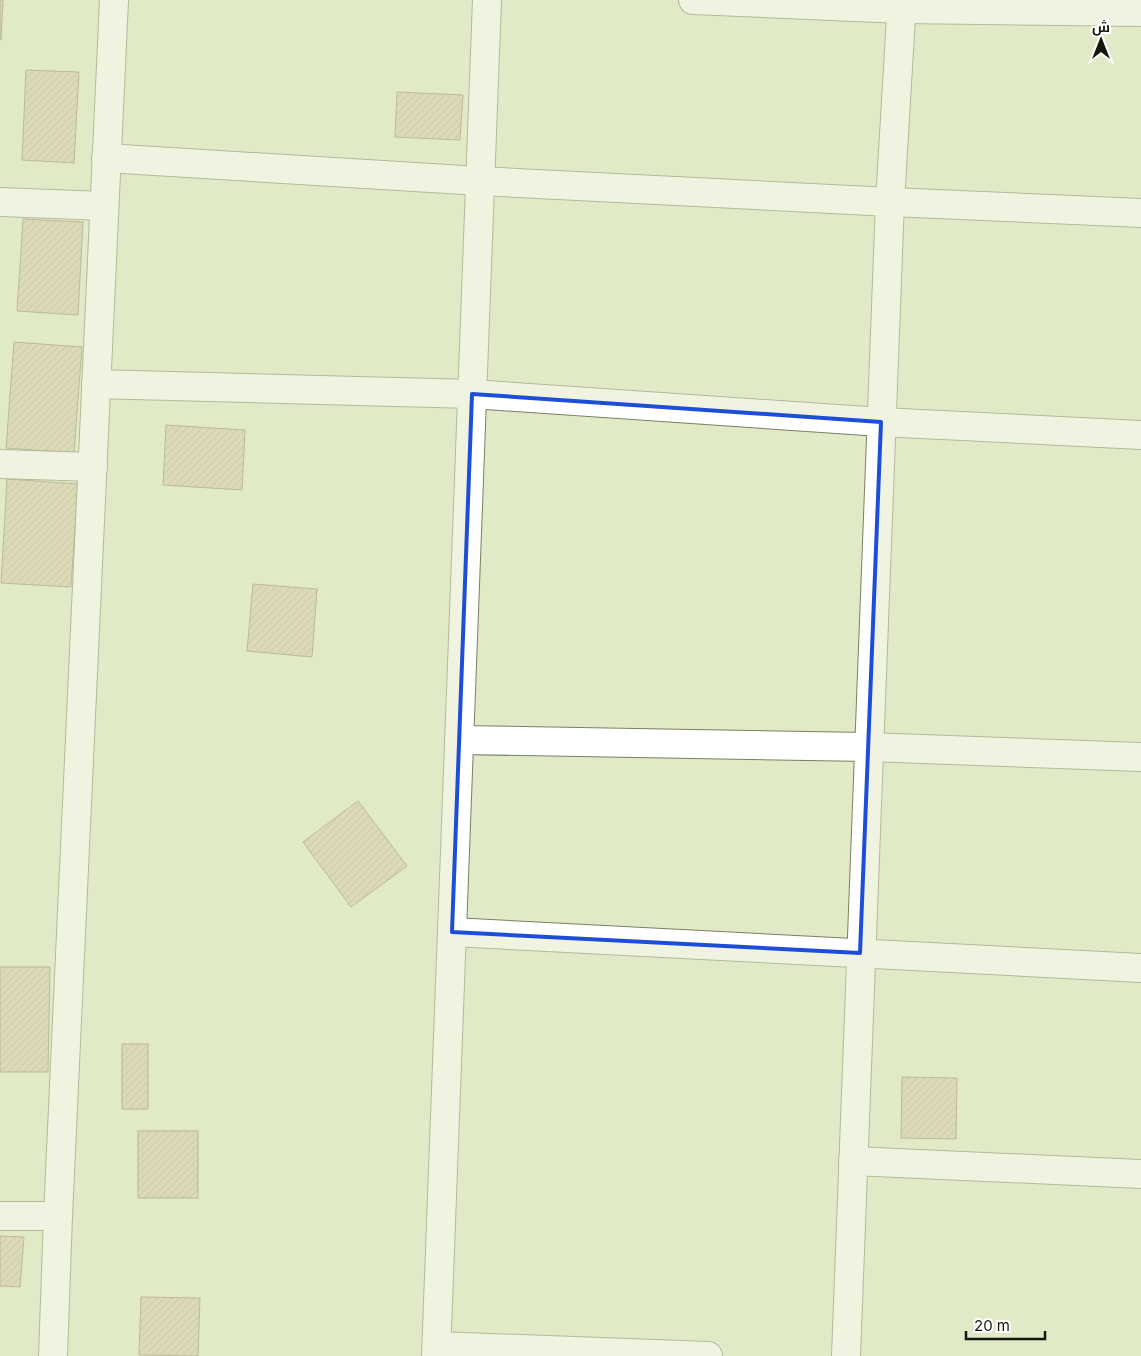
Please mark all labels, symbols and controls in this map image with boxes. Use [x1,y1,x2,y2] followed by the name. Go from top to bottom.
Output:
[1076,15,1126,65] north arrow
[1092,18,1110,36] text: ش
[966,1308,1045,1340] scale bar
[974,1316,1010,1335] text: 20 m

